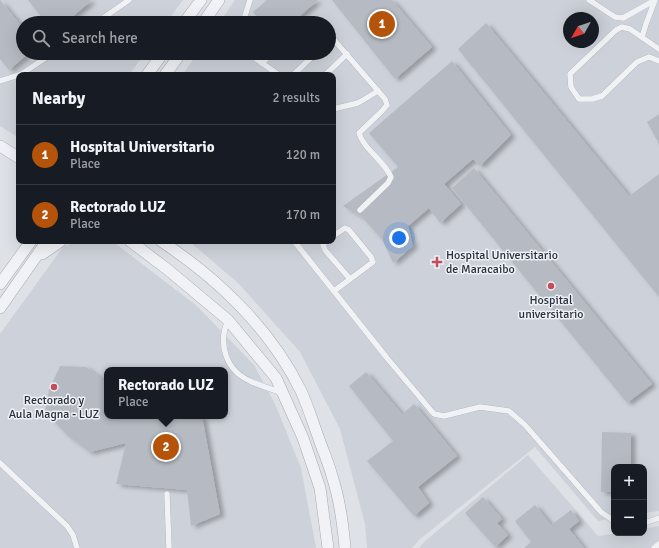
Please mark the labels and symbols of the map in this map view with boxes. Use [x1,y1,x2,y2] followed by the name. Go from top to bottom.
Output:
[369,9,395,39] pin: 1
[563,12,599,48] north arrow
[389,228,409,248] your location
[446,248,558,277] place label: Hospital Universitario de Maracaibo
[431,256,443,268] marker: Hospital Universitario de Maracaibo
[546,281,556,291] marker: Hospital universitario
[519,293,583,322] place label: Hospital universitario
[49,382,59,392] marker: Rectorado y Aula Magna - LUZ
[9,393,100,422] place label: Rectorado y Aula Magna - LUZ
[153,432,179,462] pin: 2

